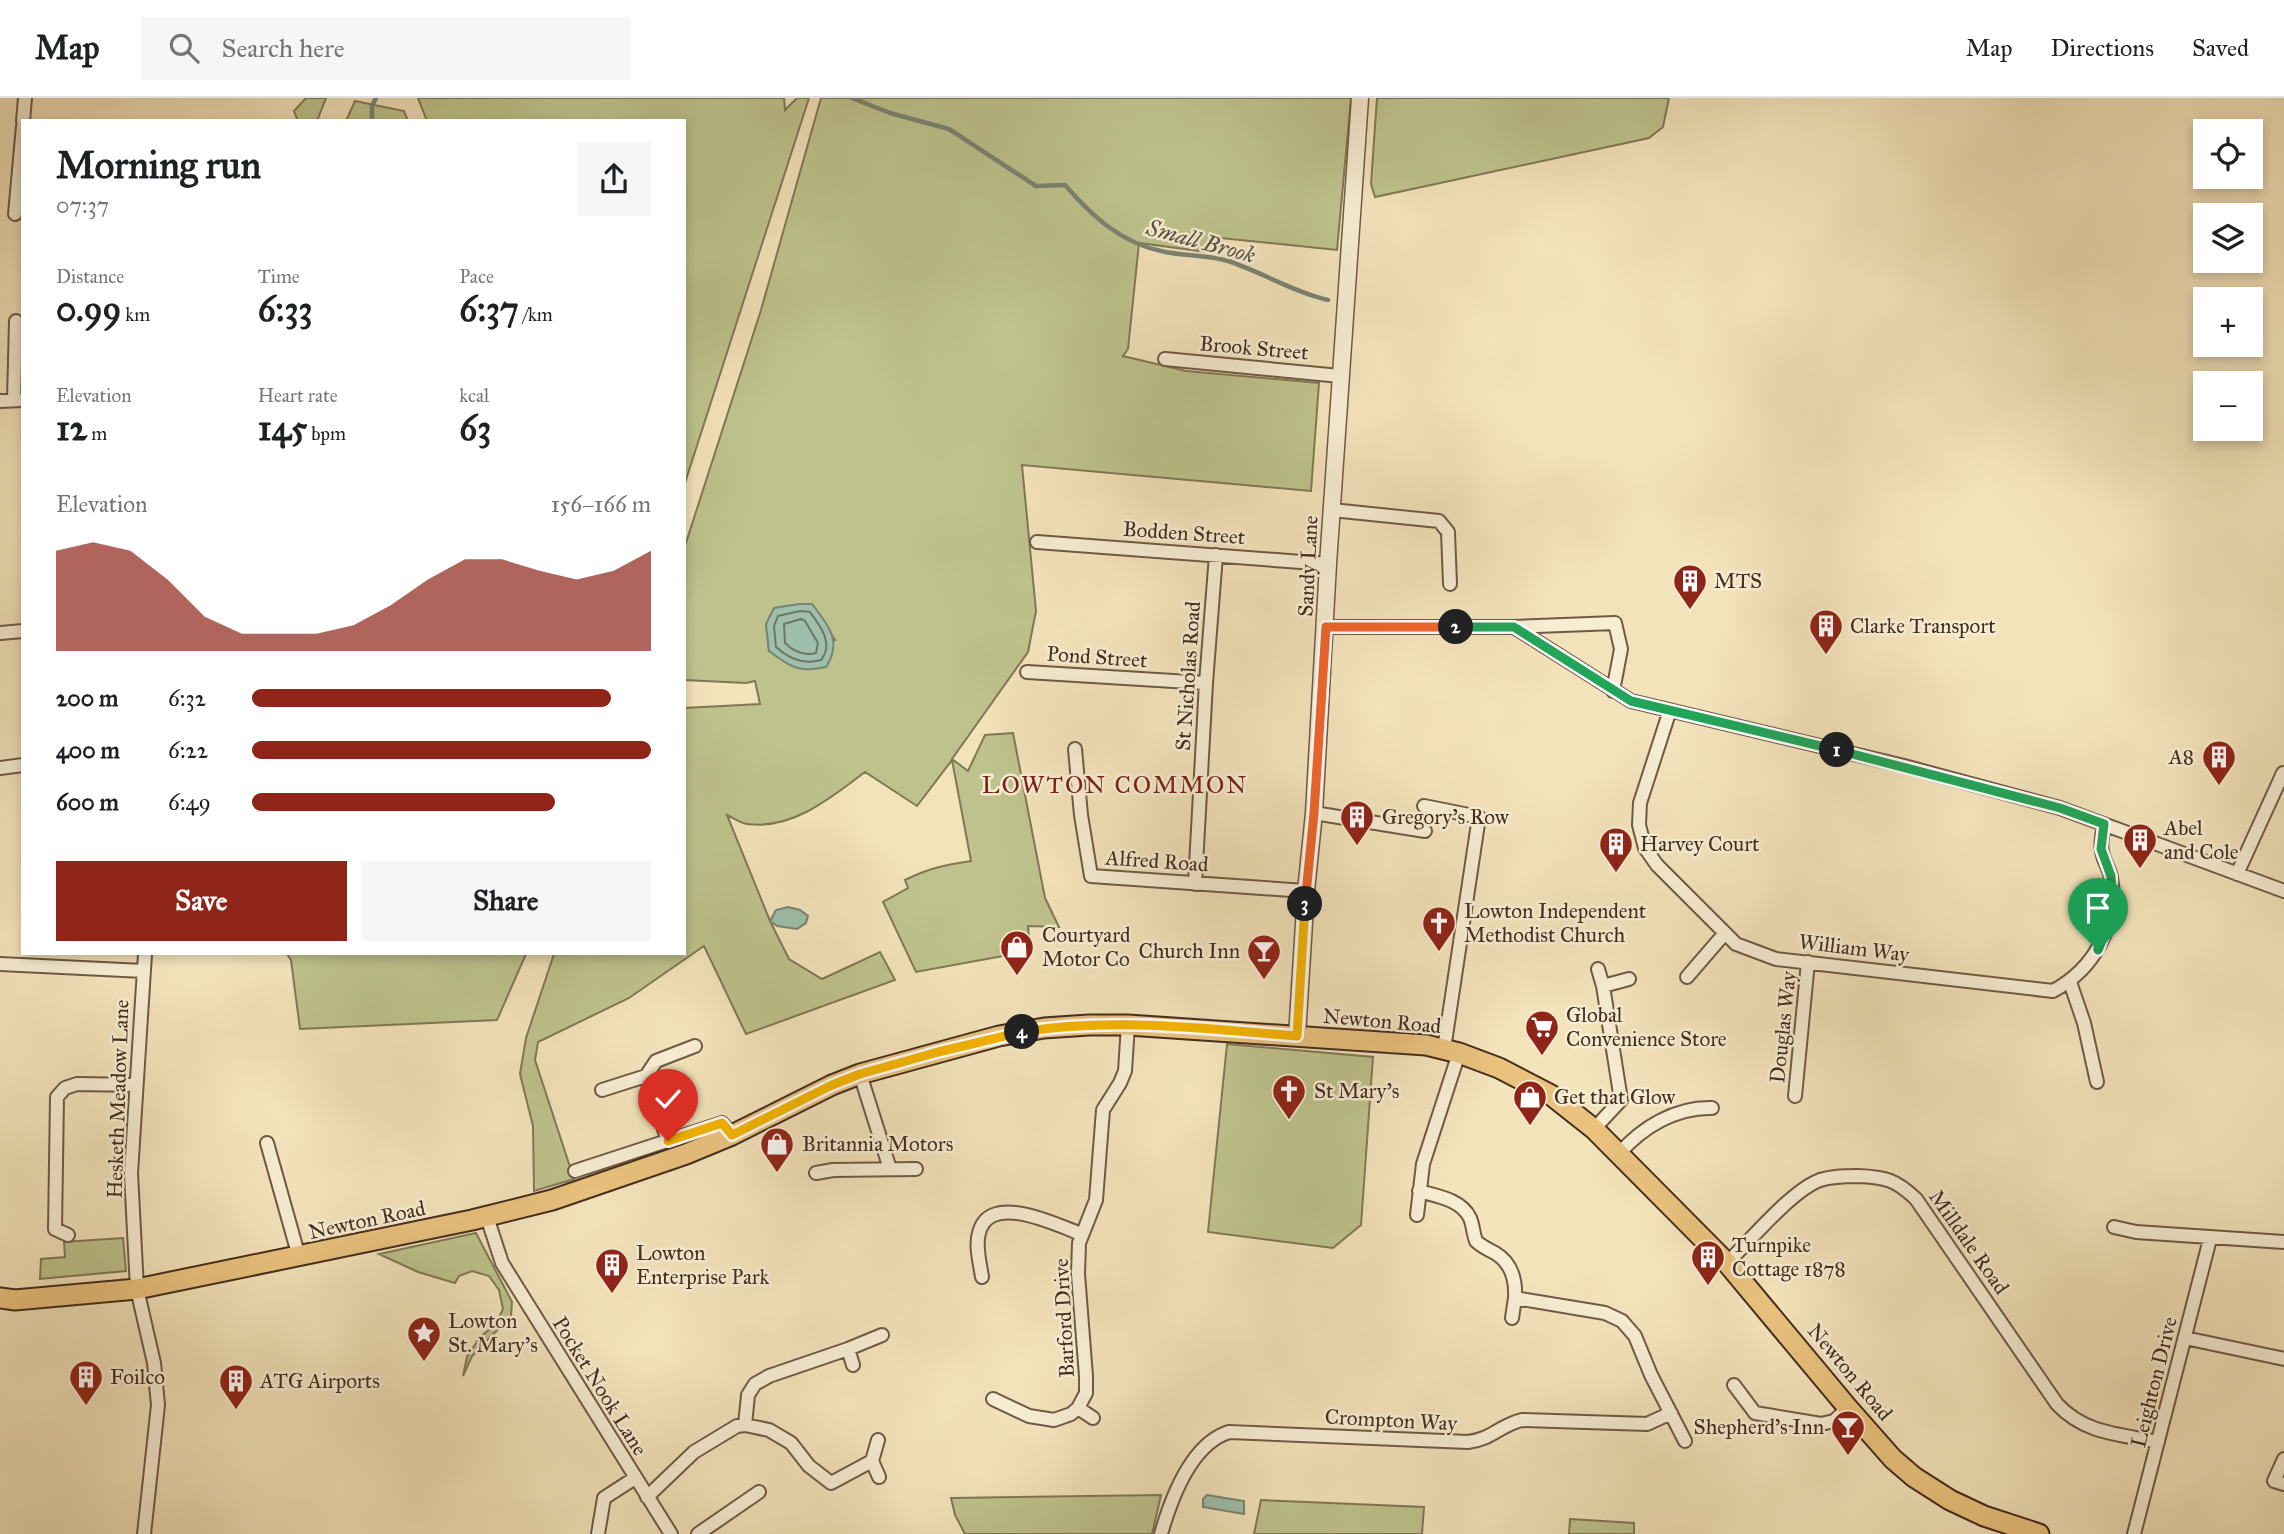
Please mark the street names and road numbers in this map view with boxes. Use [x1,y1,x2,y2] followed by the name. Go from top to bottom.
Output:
[1198,330,1310,366] street label: Brook Street
[1292,514,1324,617] street label: Sandy Lane
[1122,516,1247,550] street label: Bodden Street
[1170,600,1206,752] street label: St Nicholas Road
[1046,641,1149,674] street label: Pond Street
[1104,844,1210,878] street label: Alfred Road
[1797,928,1912,968] street label: William Way
[1764,969,1802,1084] street label: Douglas Way
[102,999,134,1199] street label: Hesketh Meadow Lane
[1322,1003,1443,1039] street label: Newton Road
[1923,1185,2015,1300] street label: Milldale Road
[306,1195,428,1245] street label: Newton Road
[1048,1257,1080,1378] street label: Barford Drive
[547,1312,653,1461] street label: Pocket Nook Lane
[2125,1314,2183,1450] street label: Leighton Drive
[1802,1318,1898,1426] street label: Newton Road
[1324,1404,1459,1437] street label: Crompton Way

